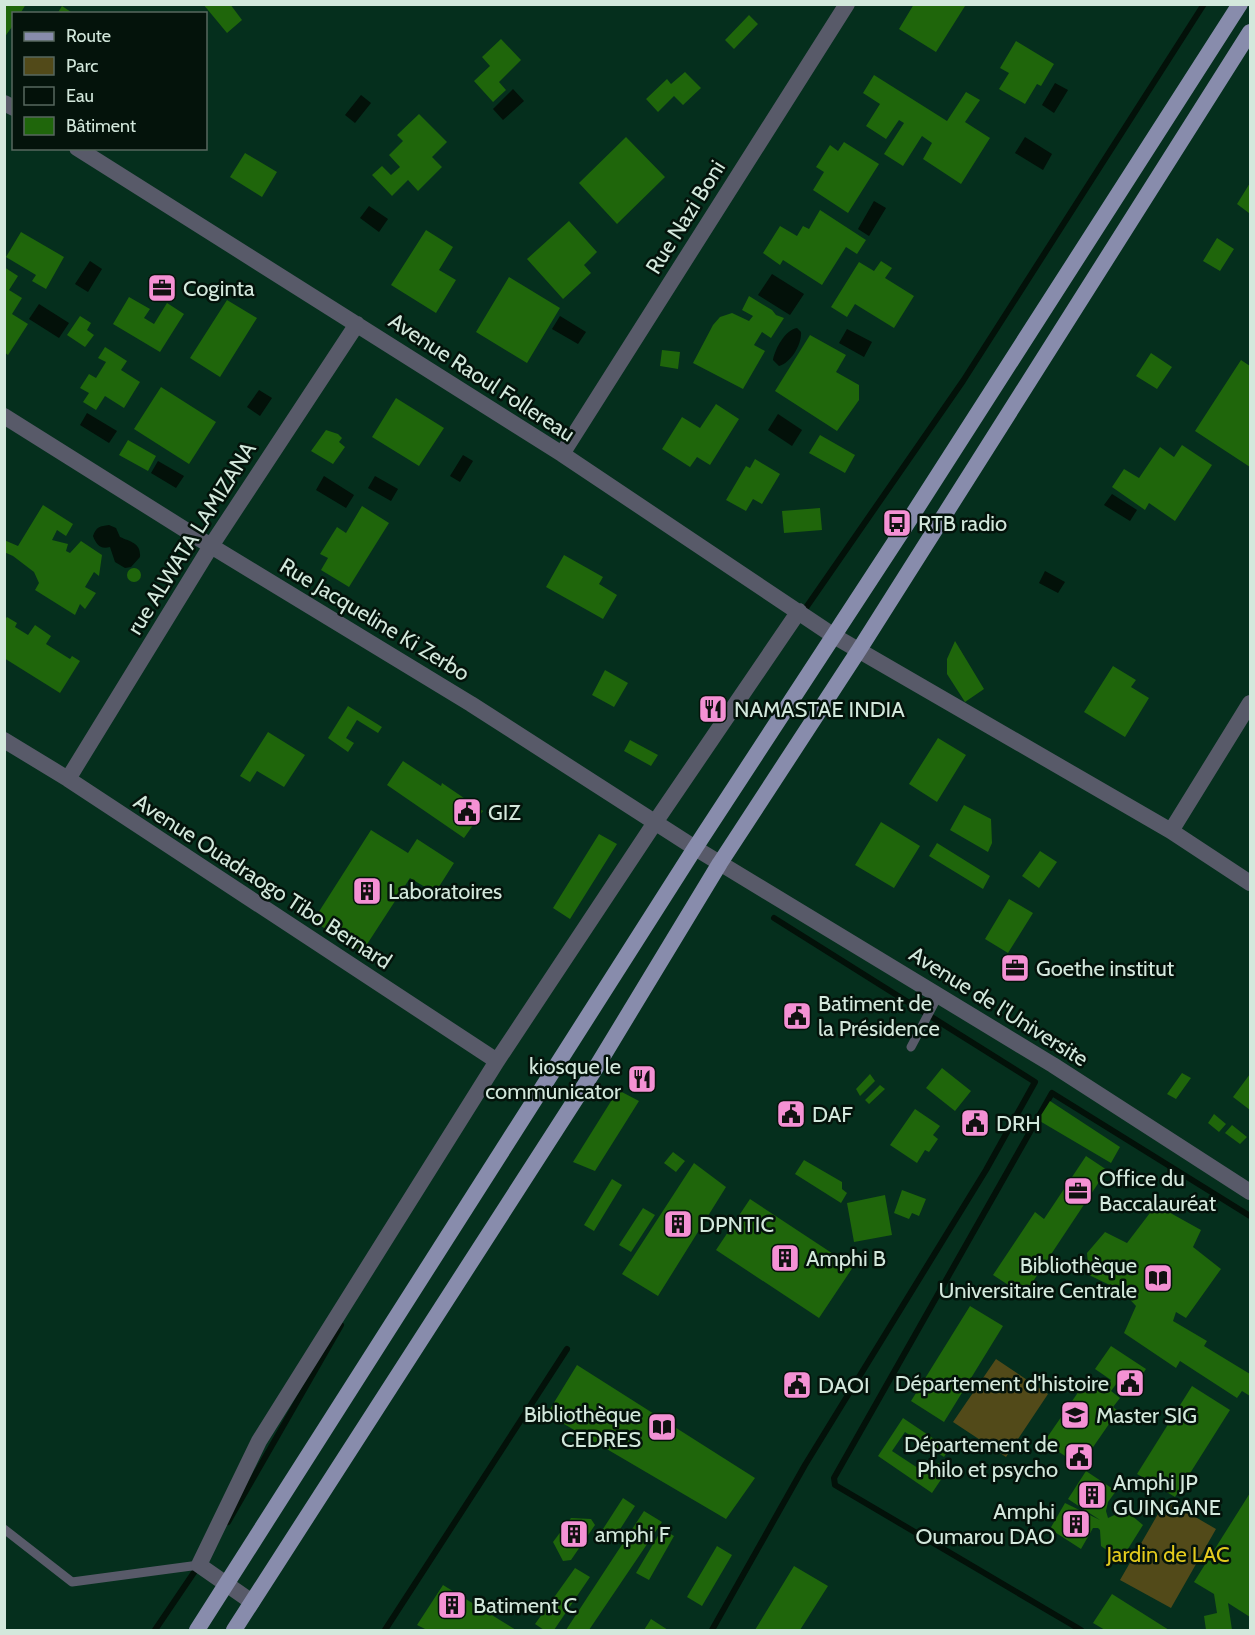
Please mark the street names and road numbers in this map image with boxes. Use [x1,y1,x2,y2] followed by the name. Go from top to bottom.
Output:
[640,156,731,279] street label: Rue Nazi Boni
[384,307,580,448] street label: Avenue Raoul Follereau
[121,437,262,640] street label: rue ALWATA LAMIZANA
[275,552,474,687] street label: Rue Jacqueline Ki Zerbo
[129,788,397,975] street label: Avenue Ouadraogo Tibo Bernard
[904,940,1093,1072] street label: Avenue de l'Universite

